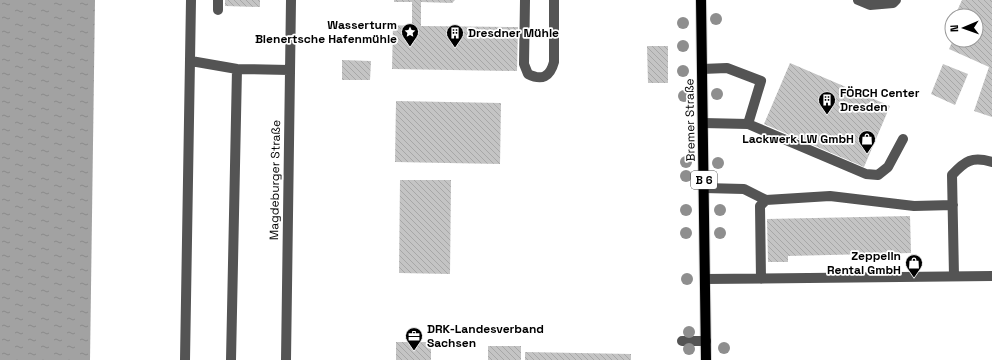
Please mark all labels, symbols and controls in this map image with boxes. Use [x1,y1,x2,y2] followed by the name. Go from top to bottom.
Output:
[944,8,984,48] north arrow
[255,17,397,47] place label: Wasserturm Bienertsche Hafenmühle
[400,22,420,47] place icon: Wasserturm Bienertsche Hafenmühle
[445,23,465,48] building icon: Dresdner Mühle
[947,24,961,32] text: N
[468,25,559,41] place label: Dresdner Mühle
[681,78,699,162] street label: Bremer Straße
[840,85,920,115] place label: FÖRCH Center Dresden
[817,90,837,115] building icon: FÖRCH Center Dresden
[266,120,284,240] street label: Magdeburger Straße
[857,129,877,154] shop icon: Lackwerk LW GmbH
[742,131,854,147] place label: Lackwerk LW GmbH
[691,171,717,189] road number: B 6
[827,248,901,278] place label: Zeppelin Rental GmbH
[904,253,924,278] shop icon: Zeppelin Rental GmbH
[427,321,544,351] place label: DRK-Landesverband Sachsen
[404,326,424,351] office icon: DRK-Landesverband Sachsen

